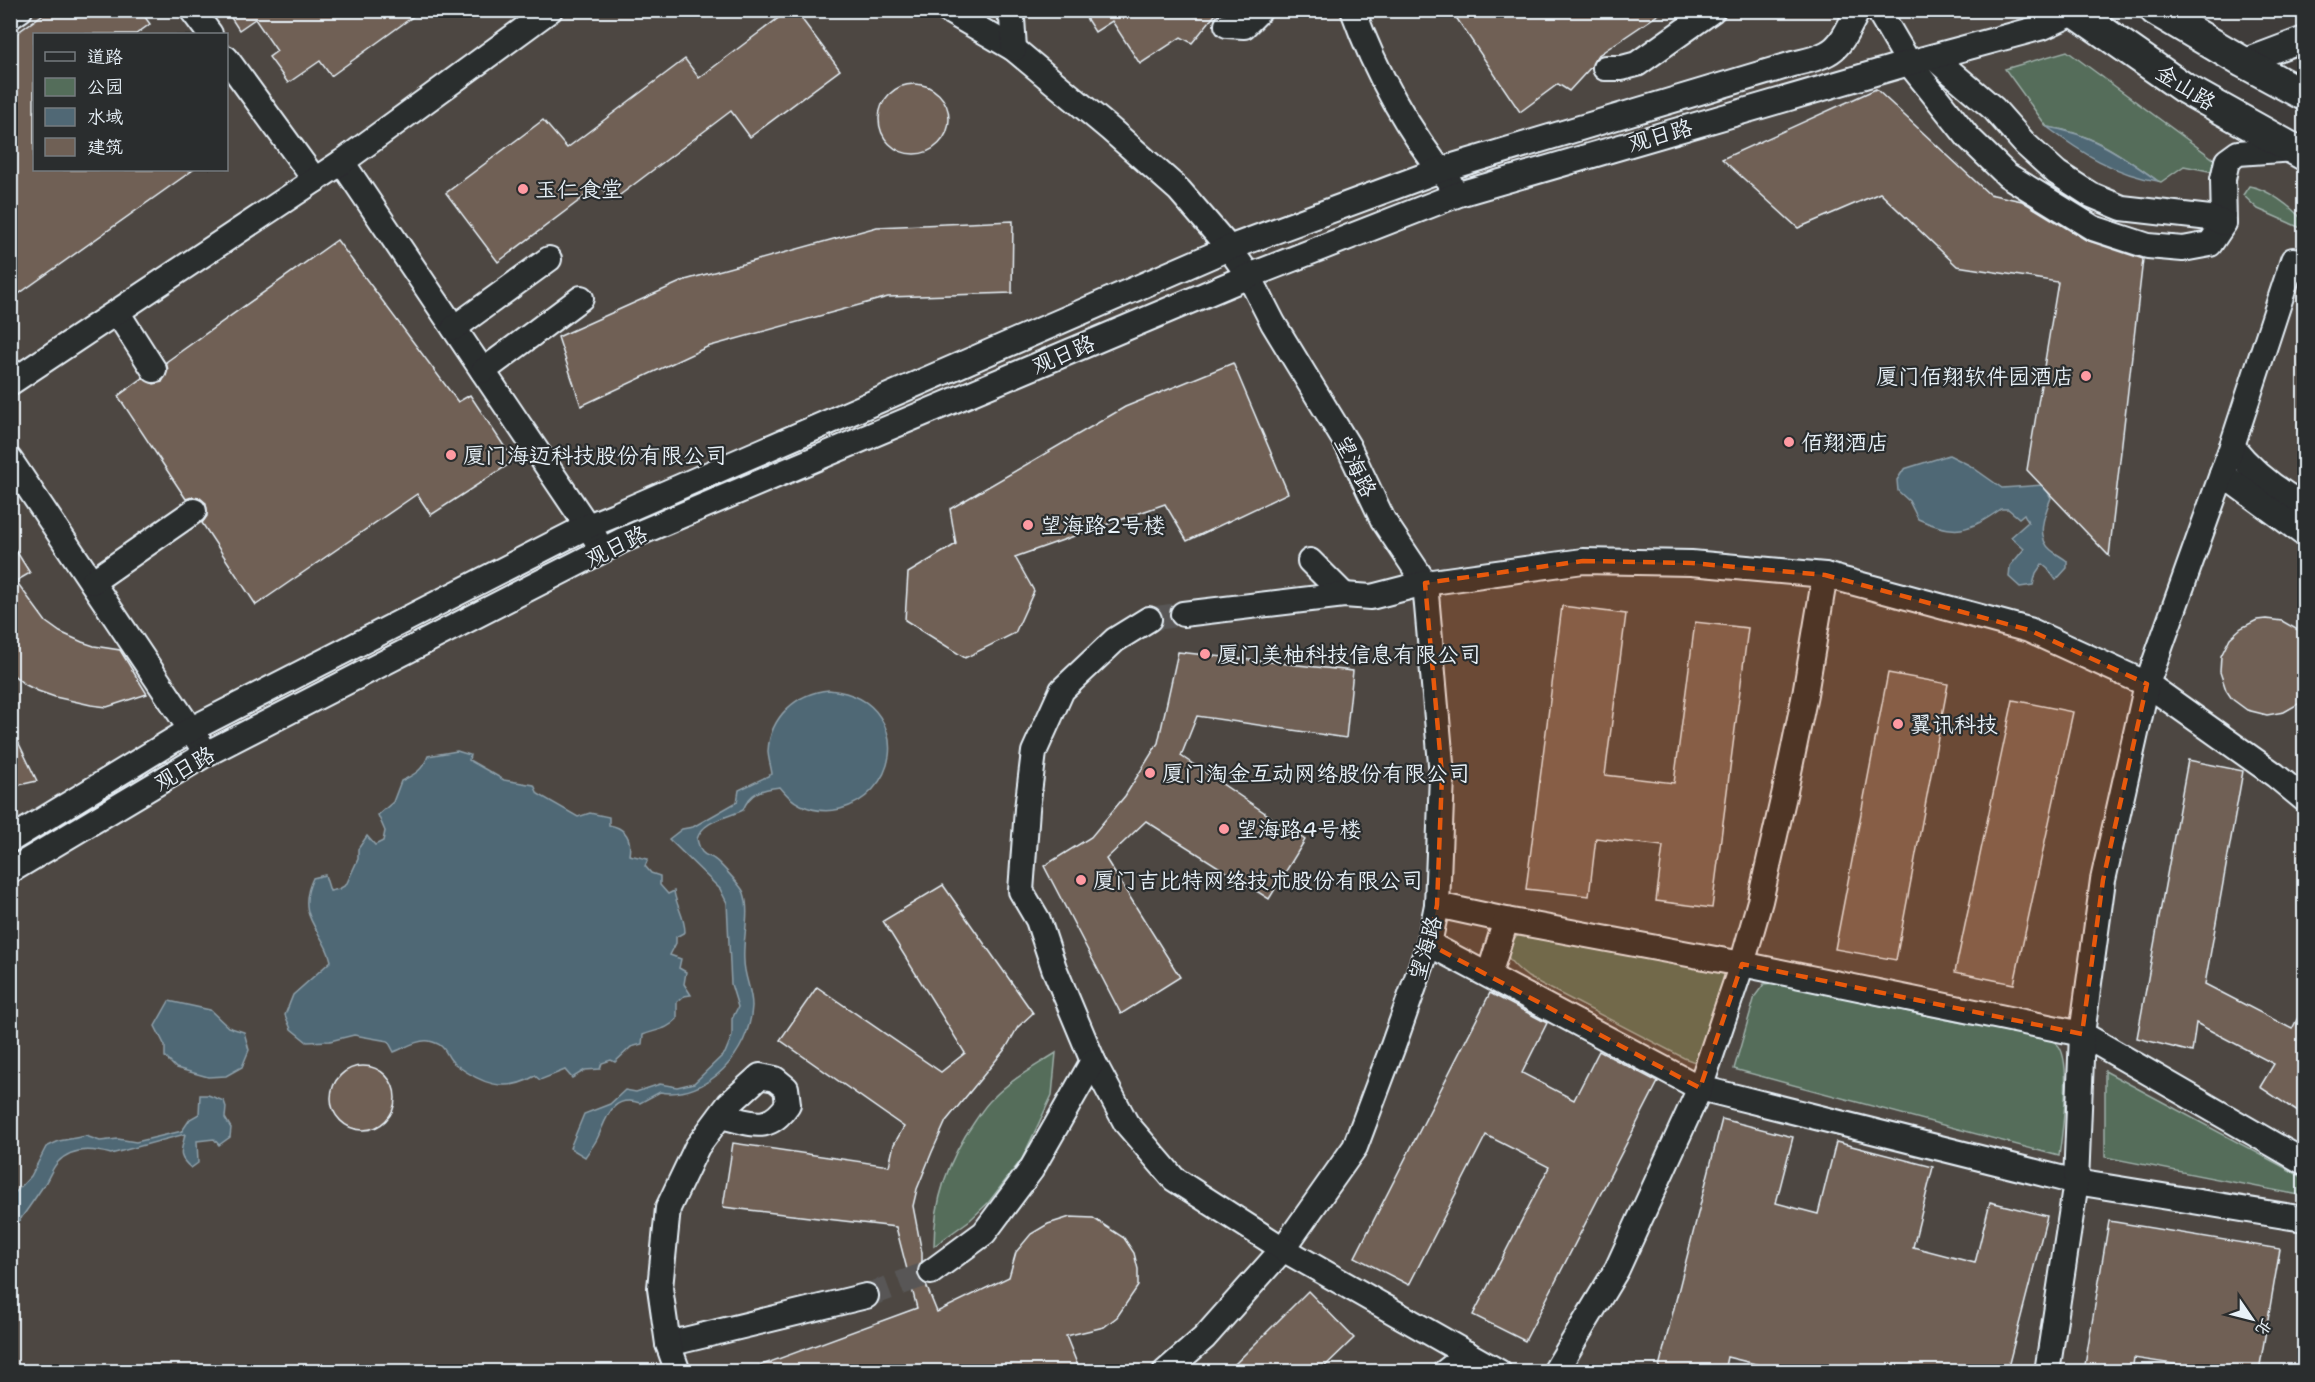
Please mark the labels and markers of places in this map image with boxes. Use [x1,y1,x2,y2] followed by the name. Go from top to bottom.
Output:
[535,175,623,204] place label: 玉仁食堂
[516,182,530,196] marker: 玉仁食堂
[1876,362,2074,391] place label: 厦门佰翔软件园酒店
[2079,369,2093,383] marker: 厦门佰翔软件园酒店
[1801,428,1889,457] place label: 佰翔酒店
[1782,435,1796,449] marker: 佰翔酒店
[463,441,727,470] place label: 厦门海迈科技股份有限公司
[444,448,458,462] marker: 厦门海迈科技股份有限公司
[1040,511,1165,540] place label: 望海路2号楼
[1021,518,1035,532] marker: 望海路2号楼
[1217,640,1481,669] place label: 厦门美柚科技信息有限公司
[1198,647,1212,661] marker: 厦门美柚科技信息有限公司
[1910,710,1998,739] place label: 翼讯科技
[1891,717,1905,731] marker: 翼讯科技
[1162,759,1470,788] place label: 厦门淘金互动网络股份有限公司
[1143,766,1157,780] marker: 厦门淘金互动网络股份有限公司
[1236,815,1361,844] place label: 望海路4号楼
[1217,822,1231,836] marker: 望海路4号楼
[1093,866,1423,895] place label: 厦门吉比特网络技术股份有限公司
[1074,873,1088,887] marker: 厦门吉比特网络技术股份有限公司

